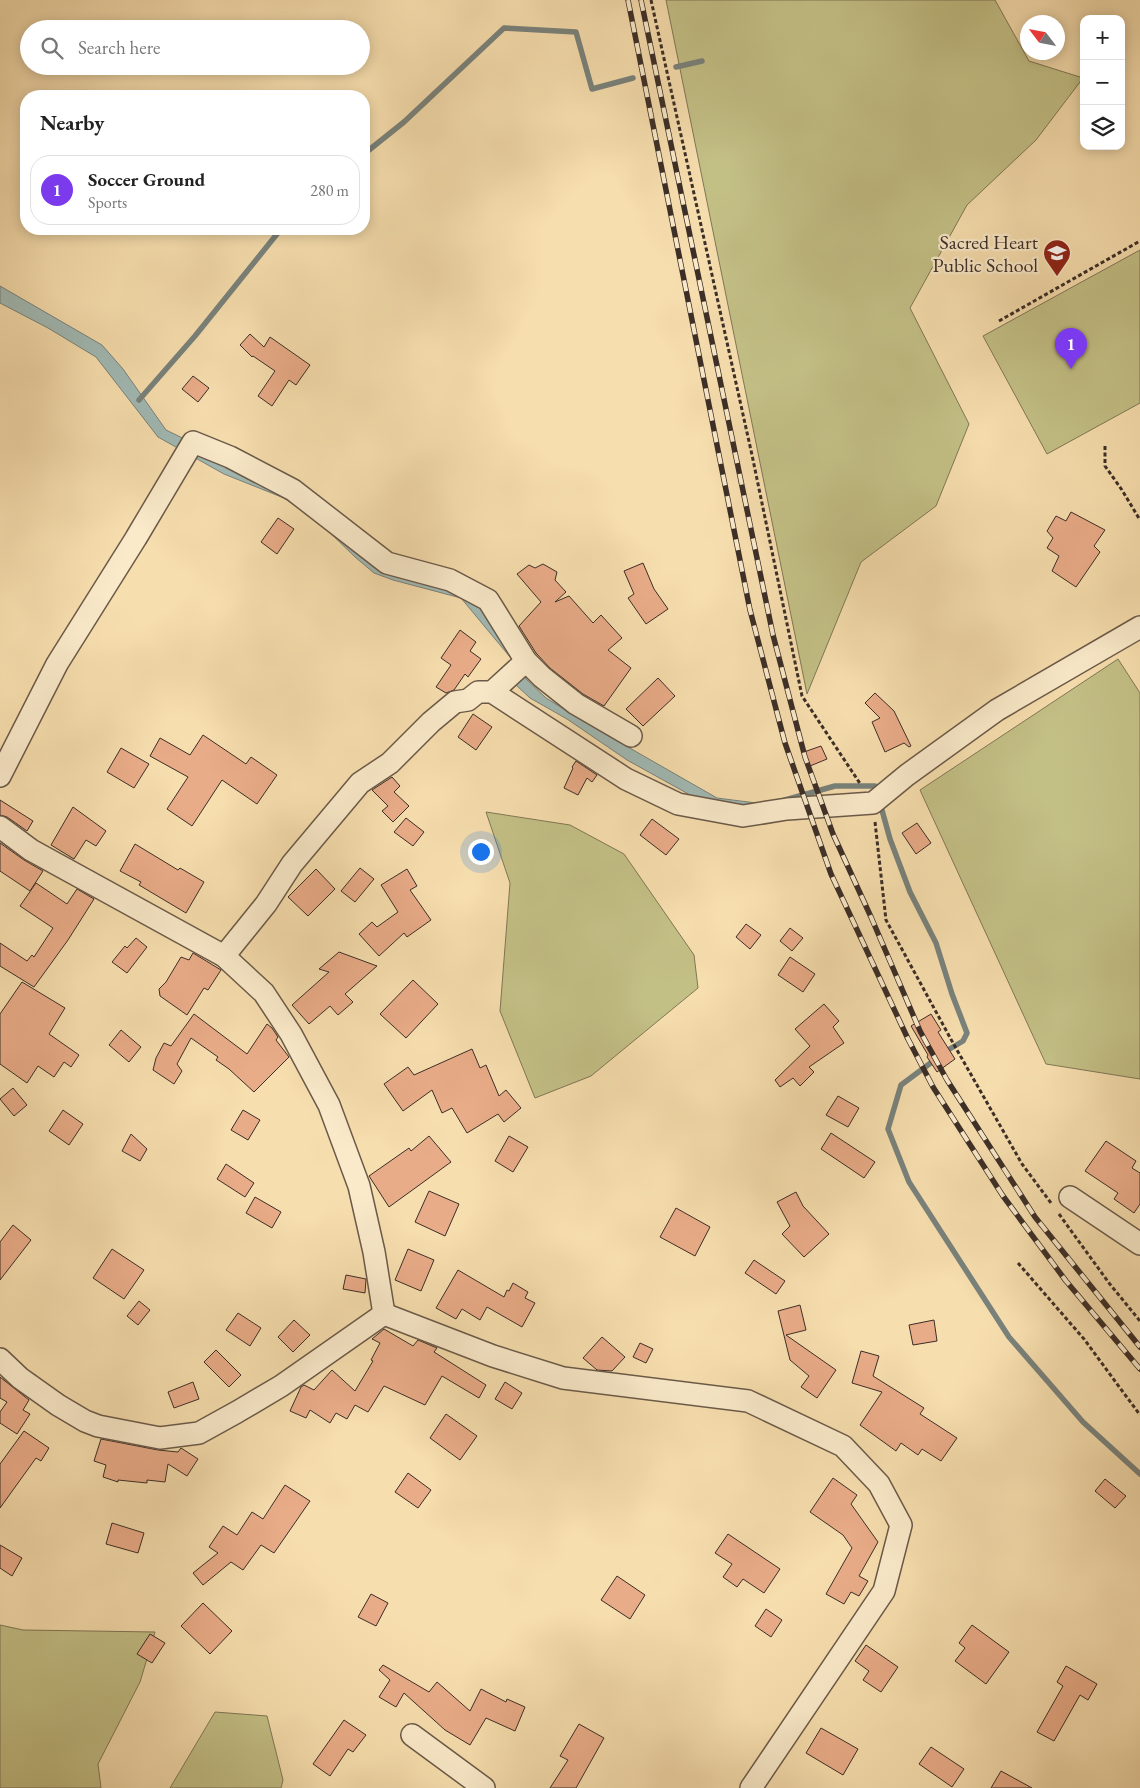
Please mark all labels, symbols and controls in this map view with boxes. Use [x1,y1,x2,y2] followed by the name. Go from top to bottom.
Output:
[1020,15,1065,60] north arrow
[1080,15,1125,150] map controls
[1080,15,1125,60] button: +
[20,20,370,75] search box
[38,34,66,62] icon: search
[78,35,160,60] text: Search here
[1080,60,1125,105] button: −
[1080,105,1125,150] button: layers
[40,109,104,136] text: Nearby
[88,167,205,192] text: Soccer Ground
[53,180,61,201] text: 1
[310,180,349,201] text: 280 m
[88,192,127,213] text: Sports
[933,229,1039,278] place label: Sacred Heart Public School
[1042,238,1072,277] school or university icon: Sacred Heart Public School
[1055,328,1087,369] pin: 1
[468,839,494,865] your location

